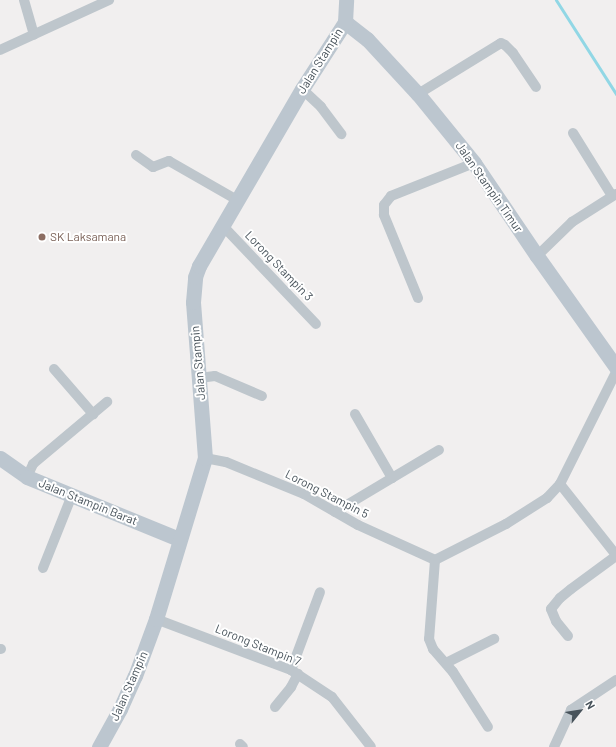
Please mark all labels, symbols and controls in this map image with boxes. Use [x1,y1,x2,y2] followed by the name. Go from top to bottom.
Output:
[294,26,346,96] street label: Jalan Stampin
[452,139,526,235] street label: Jalan Stampin Timur
[242,228,316,304] street label: Lorong Stampin 3
[50,230,126,244] place label: SK Laksamana
[37,232,47,242] marker: SK Laksamana
[188,325,208,401] street label: Jalan Stampin
[283,467,371,521] street label: Lorong Stampin 5
[37,476,139,528] street label: Jalan Stampin Barat
[213,621,303,669] street label: Lorong Stampin 7
[107,649,151,723] street label: Jalan Stampin
[560,691,600,731] north arrow
[583,698,598,711] text: N

